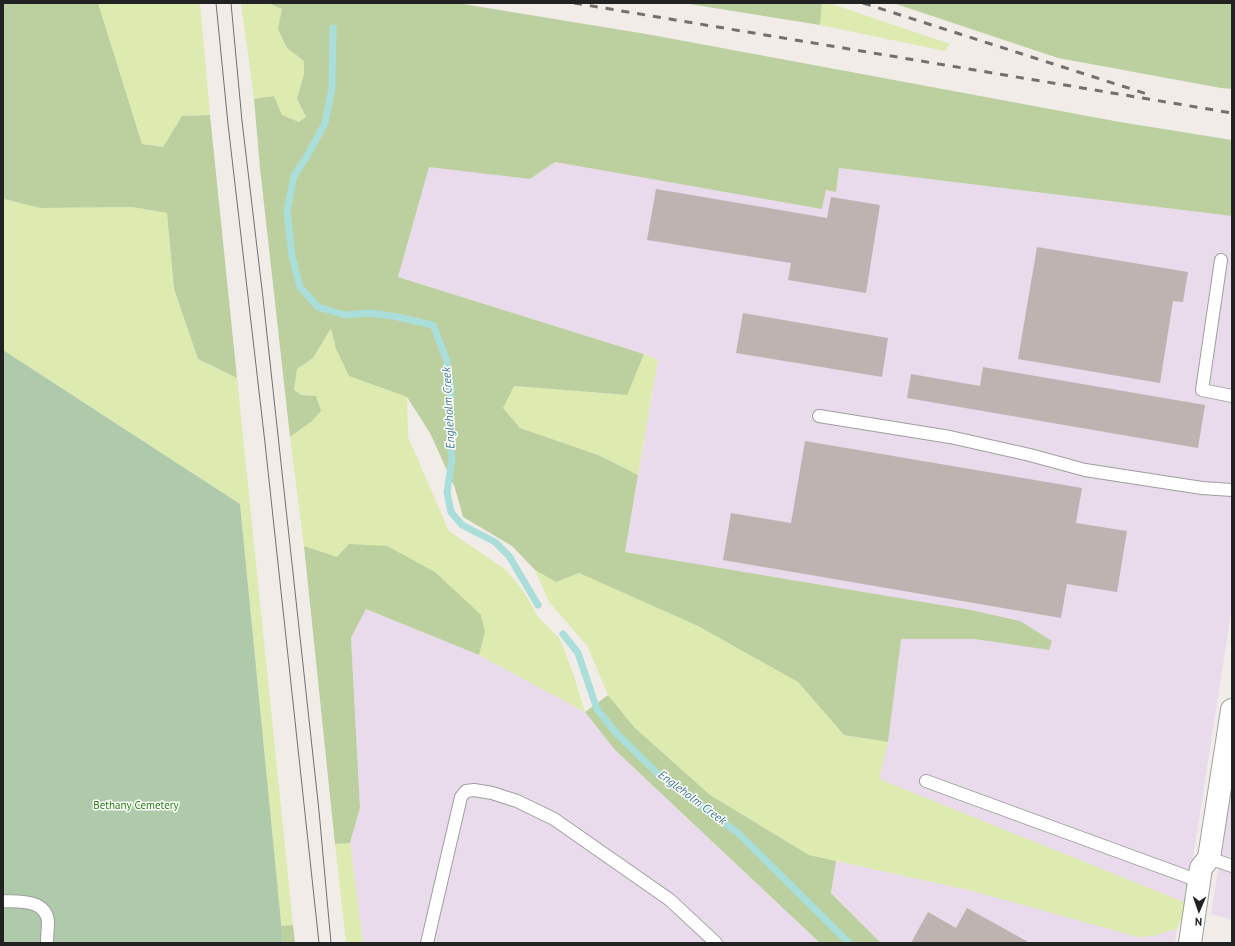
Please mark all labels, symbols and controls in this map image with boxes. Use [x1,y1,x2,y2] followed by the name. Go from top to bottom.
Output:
[440,367,458,449] water label: Engleholm Creek
[655,768,729,828] water label: Engleholm Creek
[93,799,179,813] park label: Bethany Cemetery
[1179,890,1219,930] north arrow
[1195,915,1202,929] text: N

